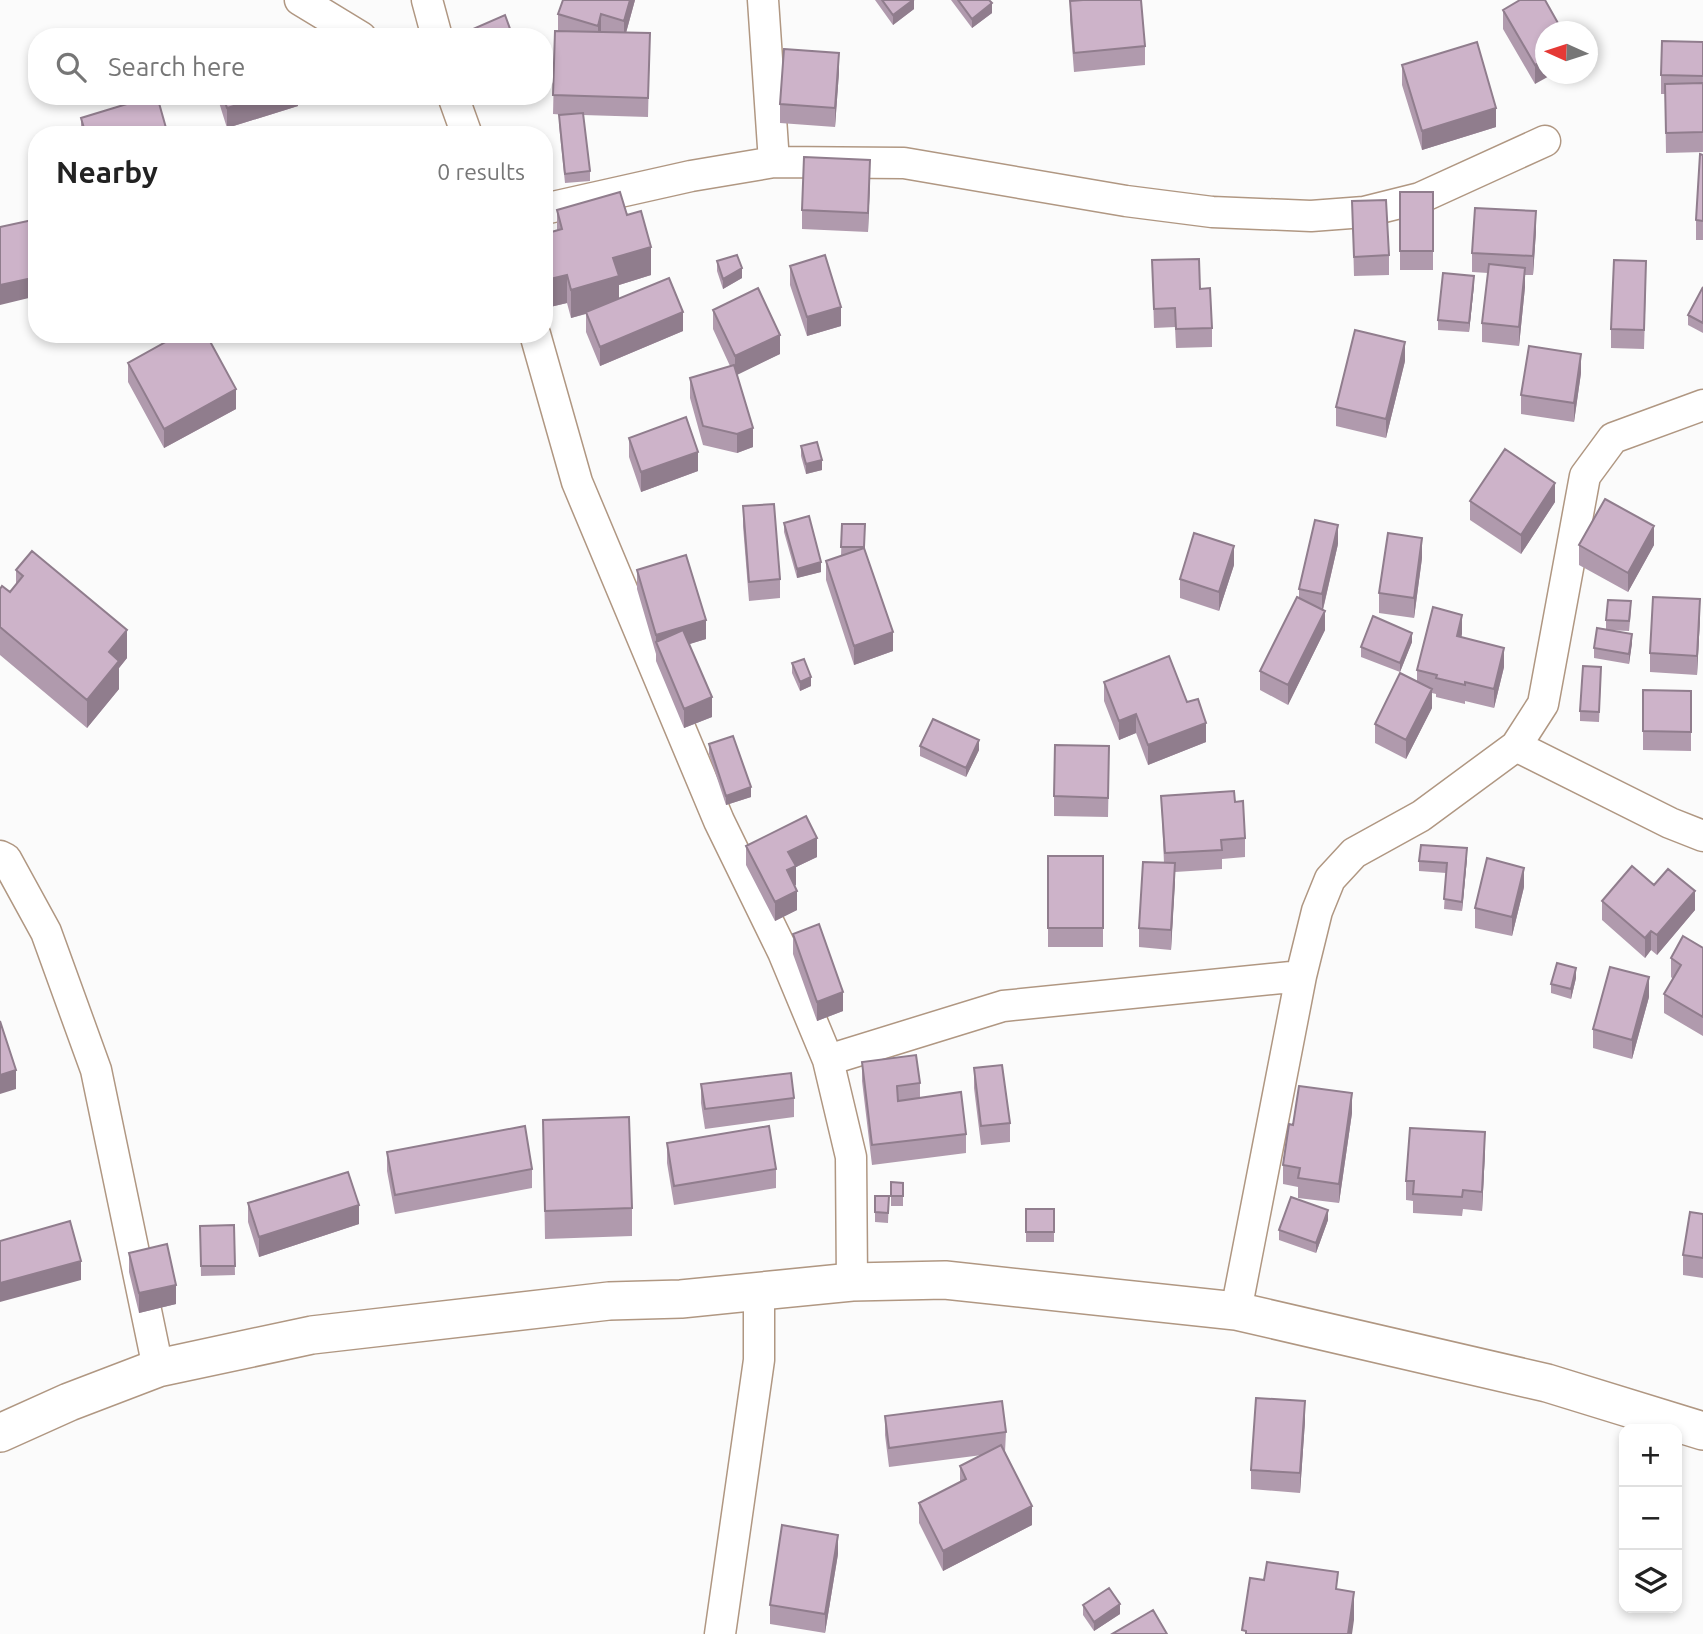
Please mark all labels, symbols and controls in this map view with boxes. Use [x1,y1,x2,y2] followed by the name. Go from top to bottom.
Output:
[1535,21,1598,84] north arrow
[28,28,553,105] search box
[52,48,90,86] icon: search
[108,52,245,81] text: Search here
[56,155,158,189] text: Nearby
[437,159,525,184] text: 0 results
[1619,1424,1682,1613] map controls
[1619,1424,1682,1487] button: +
[1619,1487,1682,1550] button: −
[1619,1550,1682,1613] button: layers

